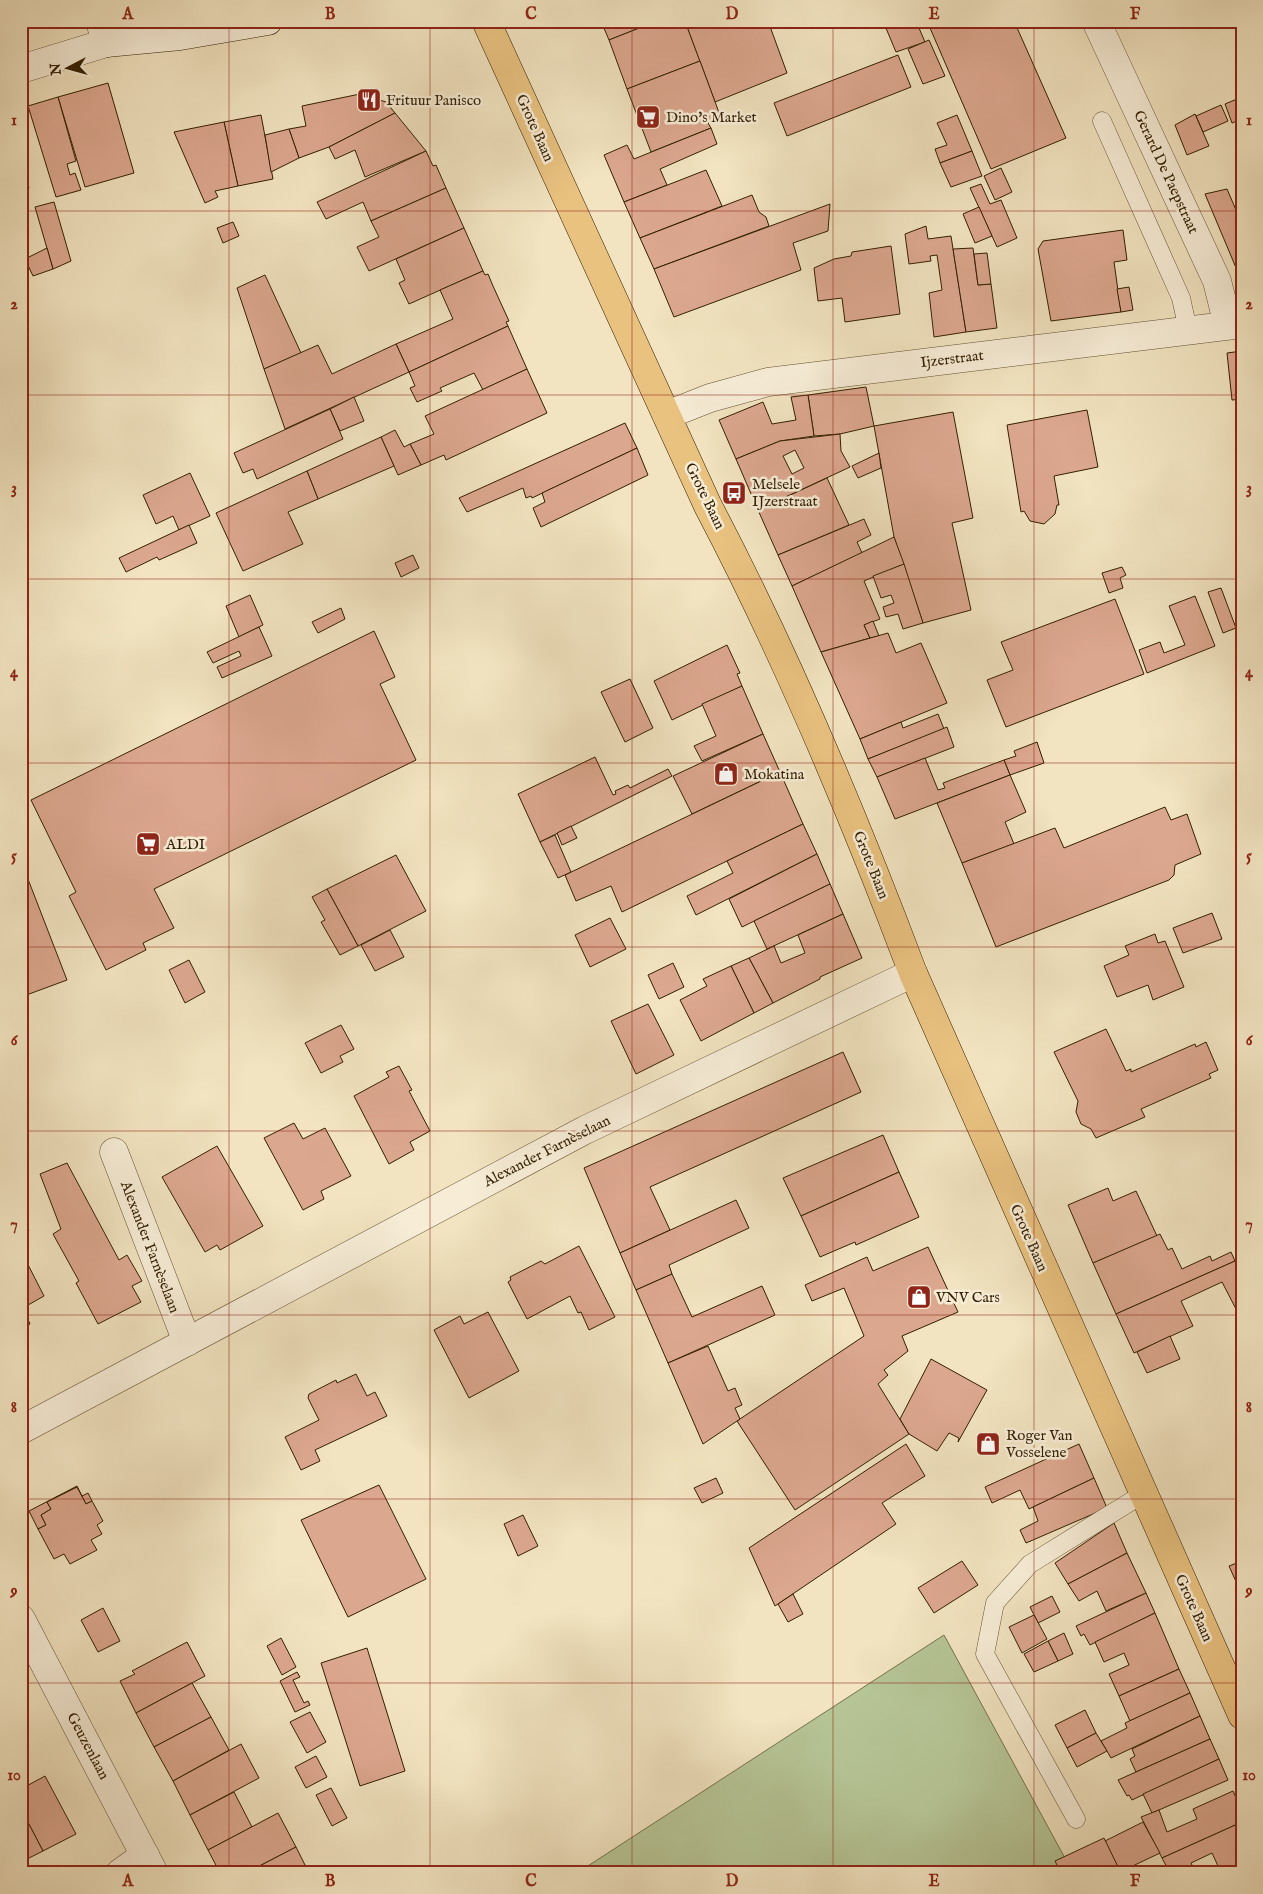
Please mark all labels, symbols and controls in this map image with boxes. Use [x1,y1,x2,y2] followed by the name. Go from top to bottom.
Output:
[122,5,135,25] text: A
[325,5,336,25] text: B
[525,5,537,25] text: C
[726,5,739,25] text: D
[928,5,940,25] text: E
[1130,5,1141,25] text: F
[42,42,92,92] north arrow
[46,62,66,77] text: N
[356,87,382,113] restaurant icon: Frituur Panisco
[386,91,481,110] place label: Frituur Panisco
[512,91,558,165] street label: Grote Baan
[635,104,661,130] supermarket icon: Dino's Market
[1129,107,1203,237] street label: Gerard De Paepstraat
[666,108,757,127] place label: Dino's Market
[11,111,17,131] text: 1
[1246,111,1252,131] text: 1
[10,295,18,315] text: 2
[1245,295,1253,315] text: 2
[919,346,985,372] street label: Ijzerstraat
[681,460,729,532] street label: Grote Baan
[752,475,818,511] place label: Melsele IJzerstraat
[11,479,17,499] text: 3
[1246,479,1252,499] text: 3
[721,480,747,506] bus stop icon: Melsele IJzerstraat
[10,663,19,683] text: 4
[1245,663,1254,683] text: 4
[713,761,739,787] shop icon: Mokatina
[744,765,805,784] place label: Mokatina
[849,828,893,902] street label: Grote Baan
[135,831,161,857] supermarket icon: ALDI
[165,835,206,854] place label: ALDI
[11,847,17,867] text: 5
[1246,847,1252,867] text: 5
[11,1031,19,1051] text: 6
[1246,1031,1254,1051] text: 6
[479,1111,614,1192] street label: Alexander Farnèselaan
[116,1177,184,1316] street label: Alexander Farnèselaan
[1006,1201,1052,1275] street label: Grote Baan
[10,1215,18,1235] text: 7
[1245,1215,1253,1235] text: 7
[906,1284,932,1310] shop icon: VNV Cars
[935,1288,1000,1307] place label: VNV Cars
[11,1398,17,1418] text: 8
[1246,1398,1252,1418] text: 8
[1005,1426,1073,1462] place label: Roger Van Vosselene
[975,1431,1001,1457] shop icon: Roger Van Vosselene
[1171,1571,1217,1645] street label: Grote Baan
[10,1582,18,1602] text: 9
[1245,1582,1253,1602] text: 9
[62,1709,114,1783] street label: Geuzenlaan
[7,1766,21,1786] text: 10
[1242,1766,1256,1786] text: 10
[122,1872,135,1892] text: A
[325,1872,336,1892] text: B
[525,1872,537,1892] text: C
[726,1872,739,1892] text: D
[928,1872,940,1892] text: E
[1130,1872,1141,1892] text: F

